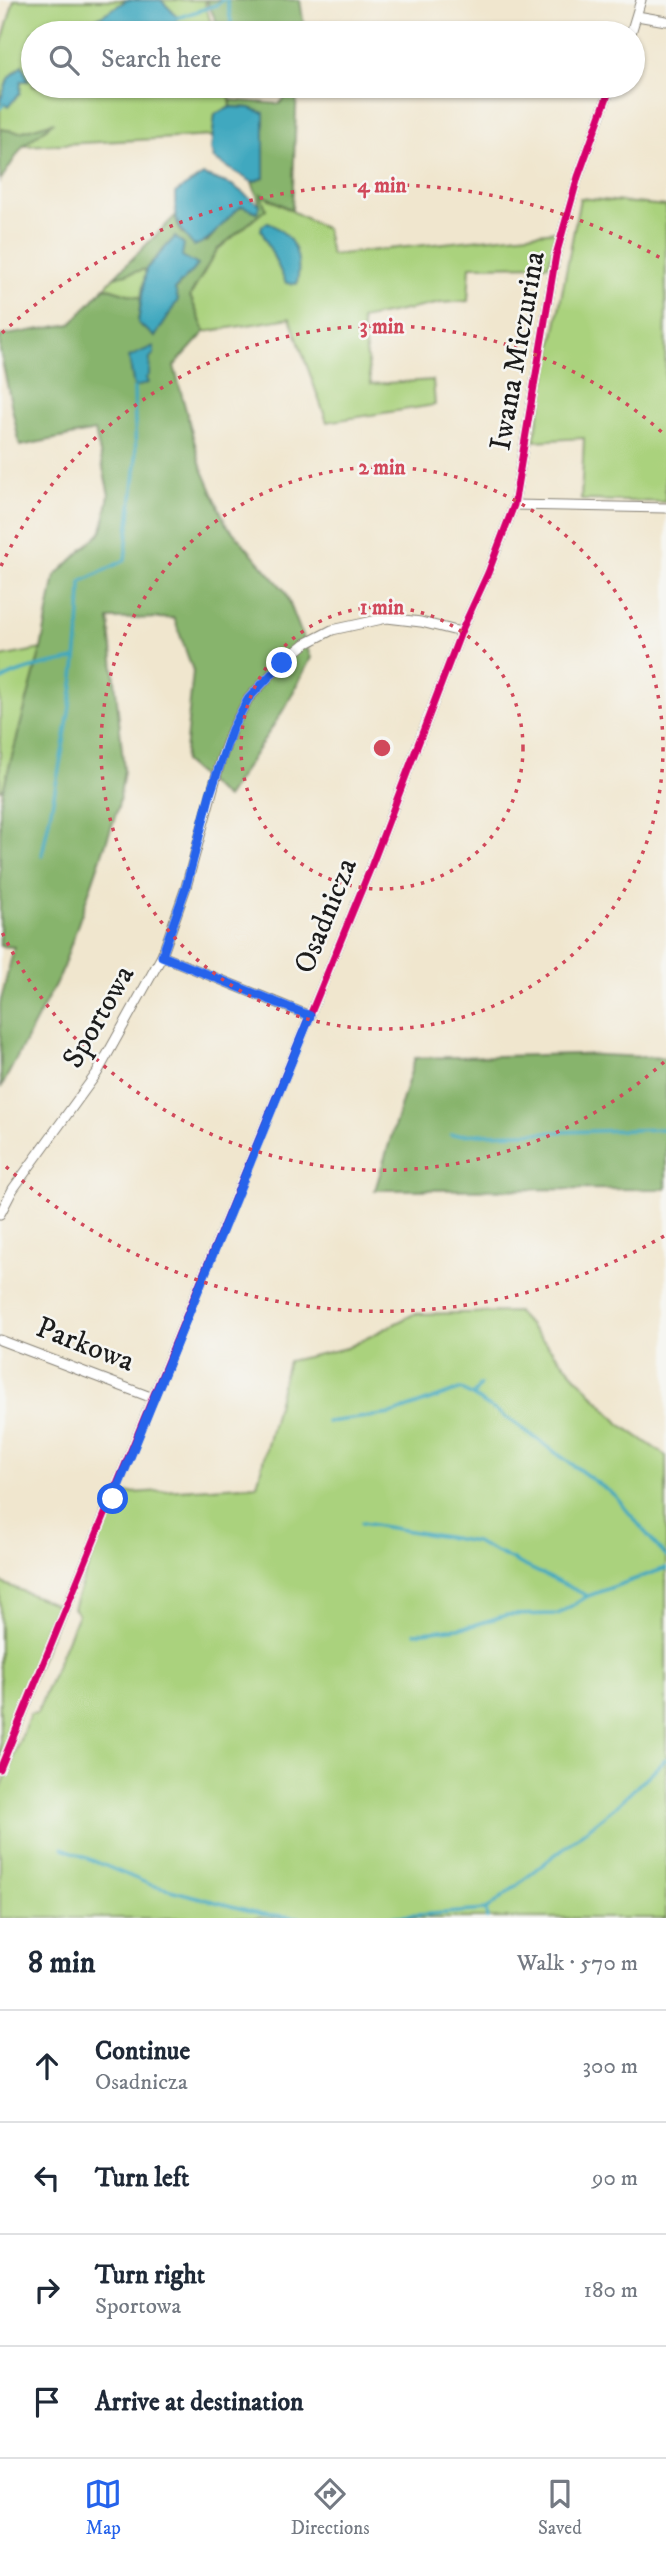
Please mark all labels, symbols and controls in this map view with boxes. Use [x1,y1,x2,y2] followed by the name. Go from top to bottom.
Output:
[21,21,645,98] search box
[45,41,83,79] icon: search
[101,43,221,76] text: Search here
[358,173,407,199] text: 4 min
[482,248,554,453] street label: Iwana Miczurina
[360,314,405,340] text: 3 min
[359,455,407,481] text: 2 min
[360,595,405,621] text: 1 min
[266,647,297,678] route end
[370,736,394,760] centre of rings
[286,853,366,979] street label: Osadnicza
[55,959,143,1075] street label: Sportowa
[31,1309,140,1381] street label: Parkowa
[97,1483,128,1514] route start
[28,1945,95,1982] text: 8 min
[517,1949,638,1978] text: Walk · 570 m
[95,2035,190,2068] text: Continue
[28,2047,66,2085] icon: ahead
[582,2052,638,2081] text: 300 m
[95,2068,188,2097] text: Osadnicza
[28,2159,66,2197] icon: left
[95,2162,189,2195] text: Turn left
[592,2164,638,2193] text: 90 m
[95,2259,205,2292] text: Turn right
[28,2271,66,2309] icon: right
[583,2276,638,2305] text: 180 m
[95,2292,181,2321] text: Sportowa
[28,2383,66,2421] icon: arrive
[95,2386,304,2419] text: Arrive at destination
[84,2475,122,2540] tab: Map
[291,2475,370,2540] tab: Directions
[538,2475,582,2540] tab: Saved

